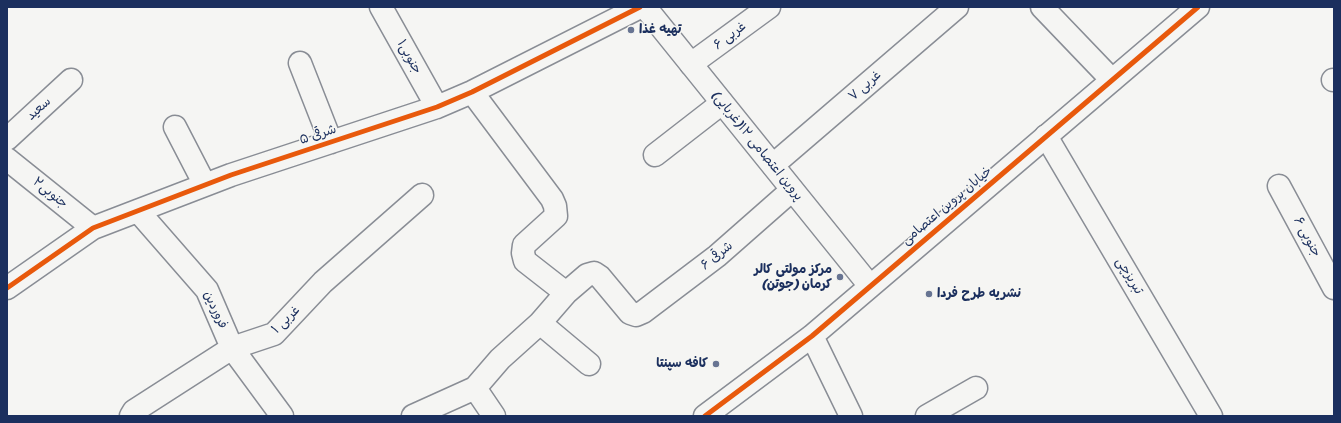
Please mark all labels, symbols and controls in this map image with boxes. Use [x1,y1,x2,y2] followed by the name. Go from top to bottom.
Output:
[711,19,749,53] street label: غربی ۶
[639,22,681,38] place label: تهیه غذا
[626,25,636,35] marker: تهیه غذا
[393,37,425,77] street label: جنوبی۱
[846,68,884,104] street label: غربی ۷
[708,88,806,204] street label: پروین اعتصامی ۱۲(غربایی)
[24,94,54,124] street label: سعید
[298,122,338,148] street label: شرقی ۵
[899,164,995,248] street label: خیابان پروین اعتصامی
[29,174,71,212] street label: جنوبی۲
[1290,214,1324,260] street label: جنوبی ۶
[698,238,736,274] street label: شرقی ۶
[1112,255,1146,297] street label: تبریزچی
[754,262,832,293] place label: مرکز مولتی کالر کرمان (جوتن)
[835,272,845,282] marker: مرکز مولتی کالر کرمان (جوتن)
[937,286,1021,302] place label: نشریه طرح فردا
[200,289,230,331] street label: فروردین
[924,289,934,299] marker: نشریه طرح فردا
[268,303,304,337] street label: غربی ۱
[656,356,708,372] place label: کافه سپنتا
[711,359,721,369] marker: کافه سپنتا

